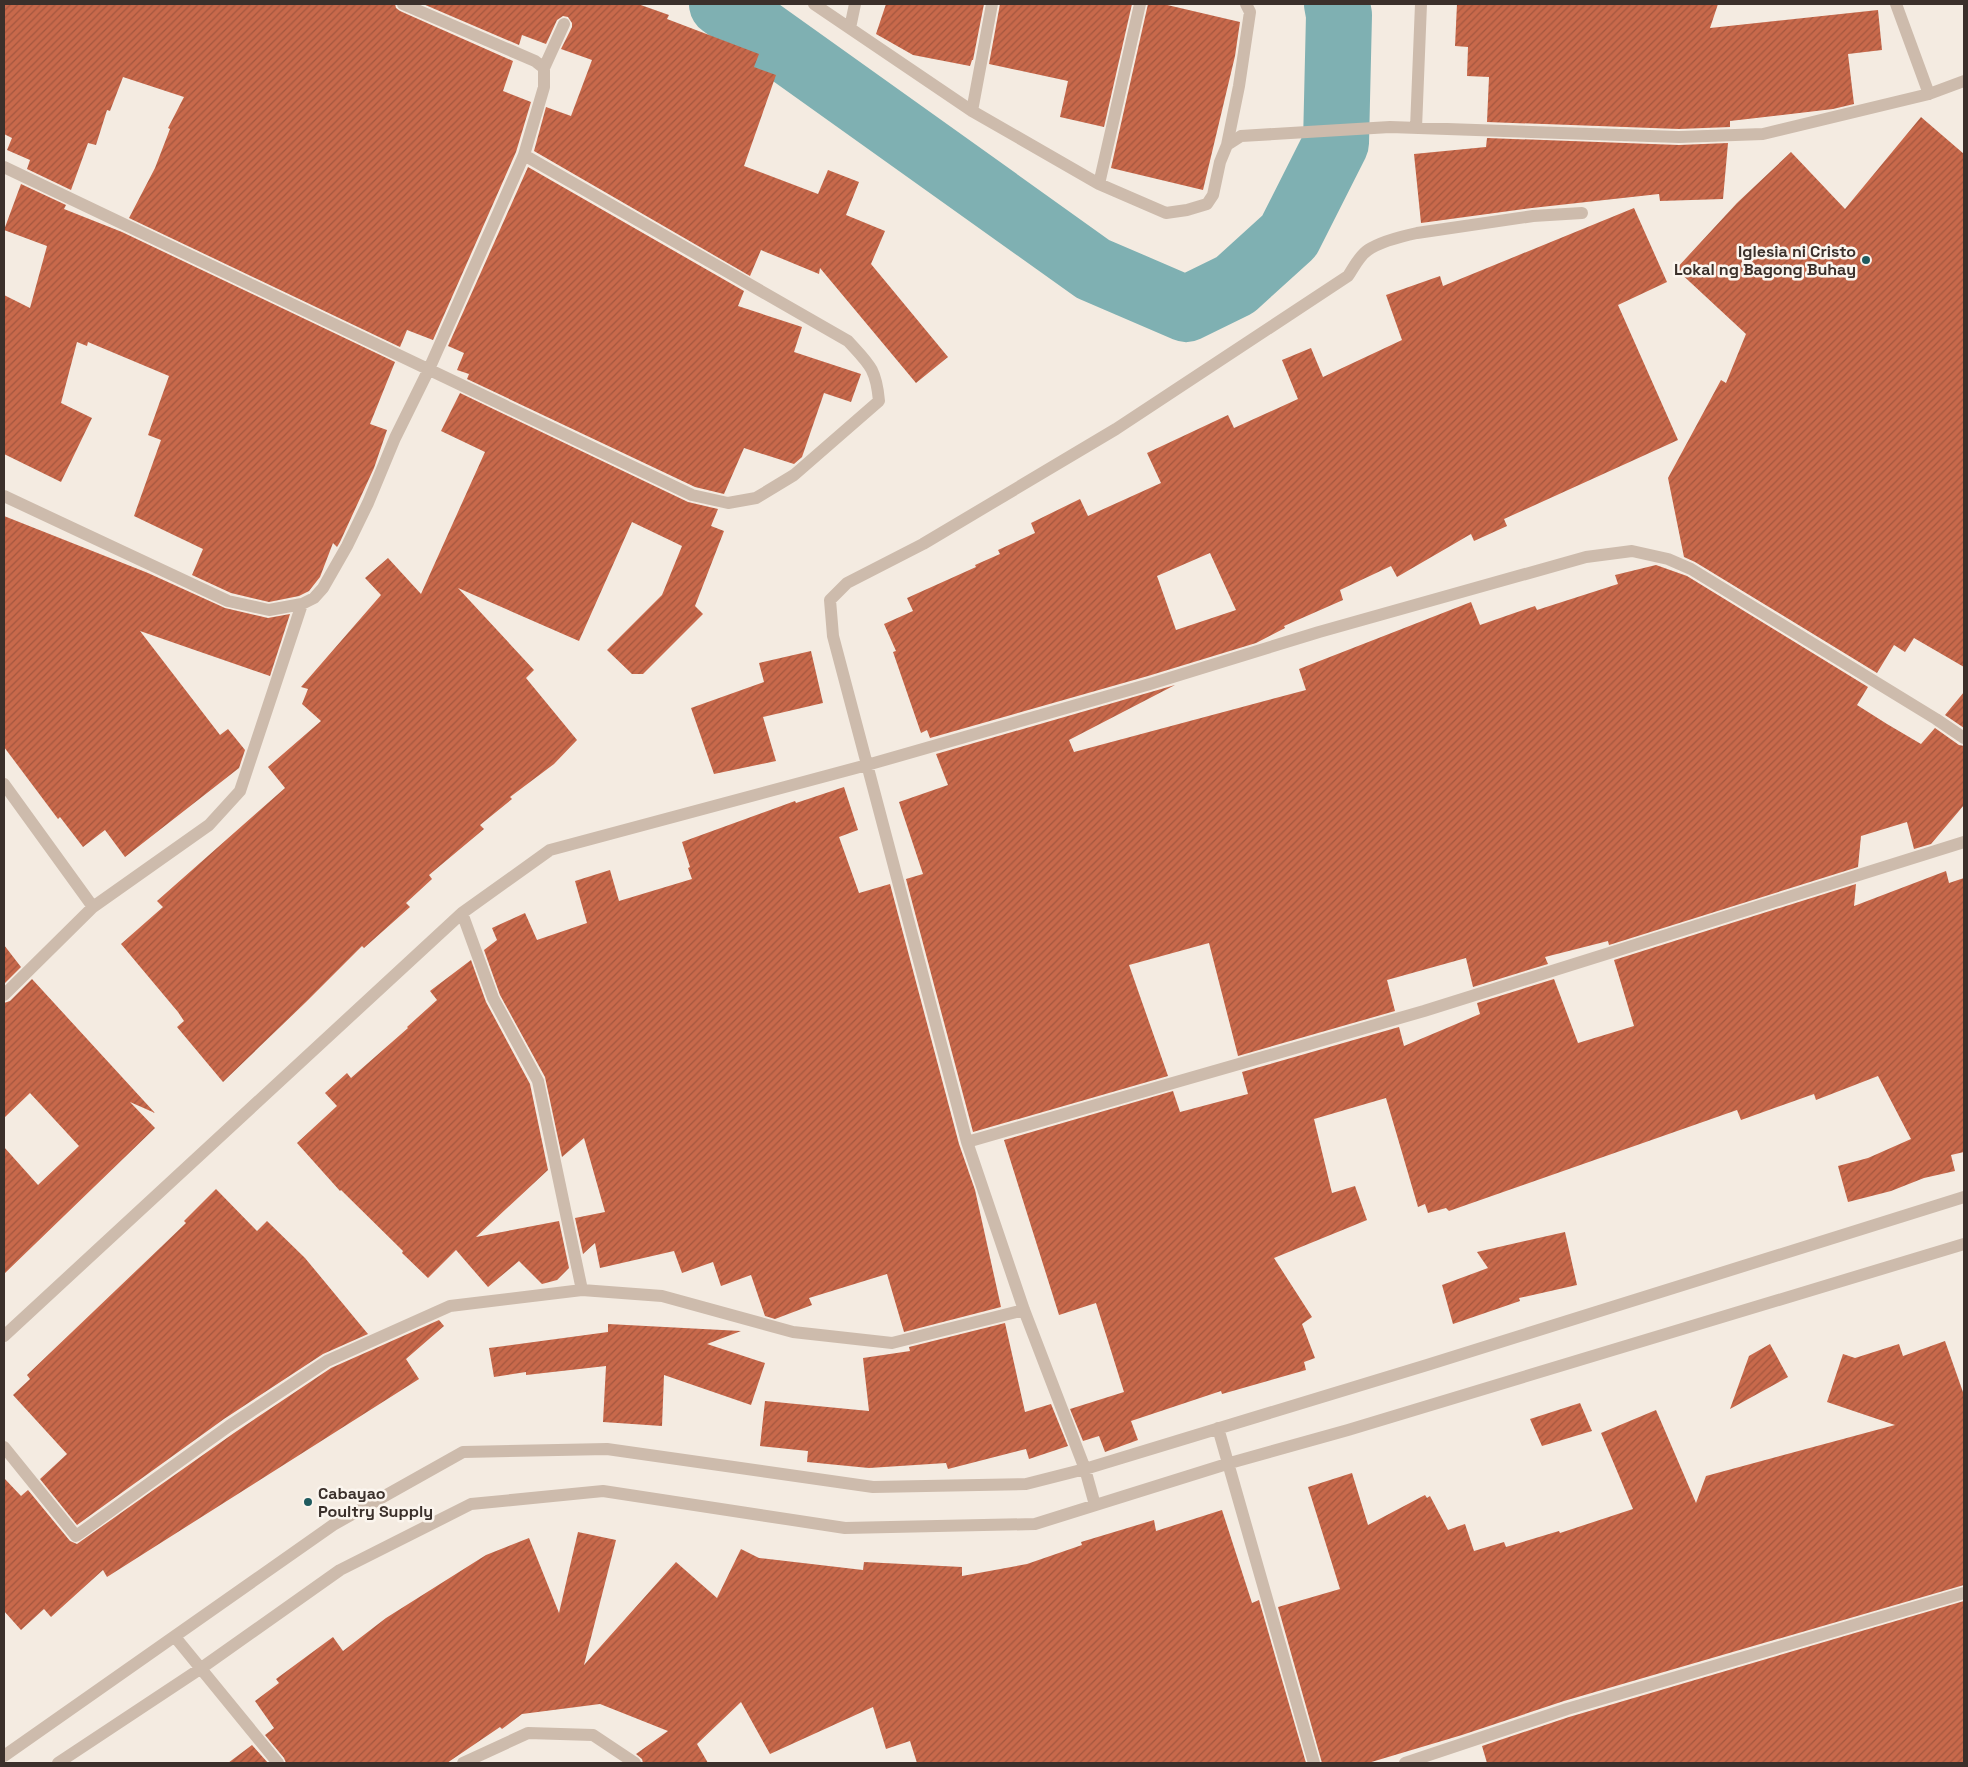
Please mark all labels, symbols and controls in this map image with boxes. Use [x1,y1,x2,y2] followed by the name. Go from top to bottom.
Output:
[1674,241,1856,280] place label: Iglesia ni Cristo Lokal ng Bagong Buhay
[1860,254,1872,266] marker: Iglesia ni Cristo Lokal ng Bagong Buhay
[318,1483,433,1522] place label: Cabayao Poultry Supply
[302,1496,314,1508] marker: Cabayao Poultry Supply

